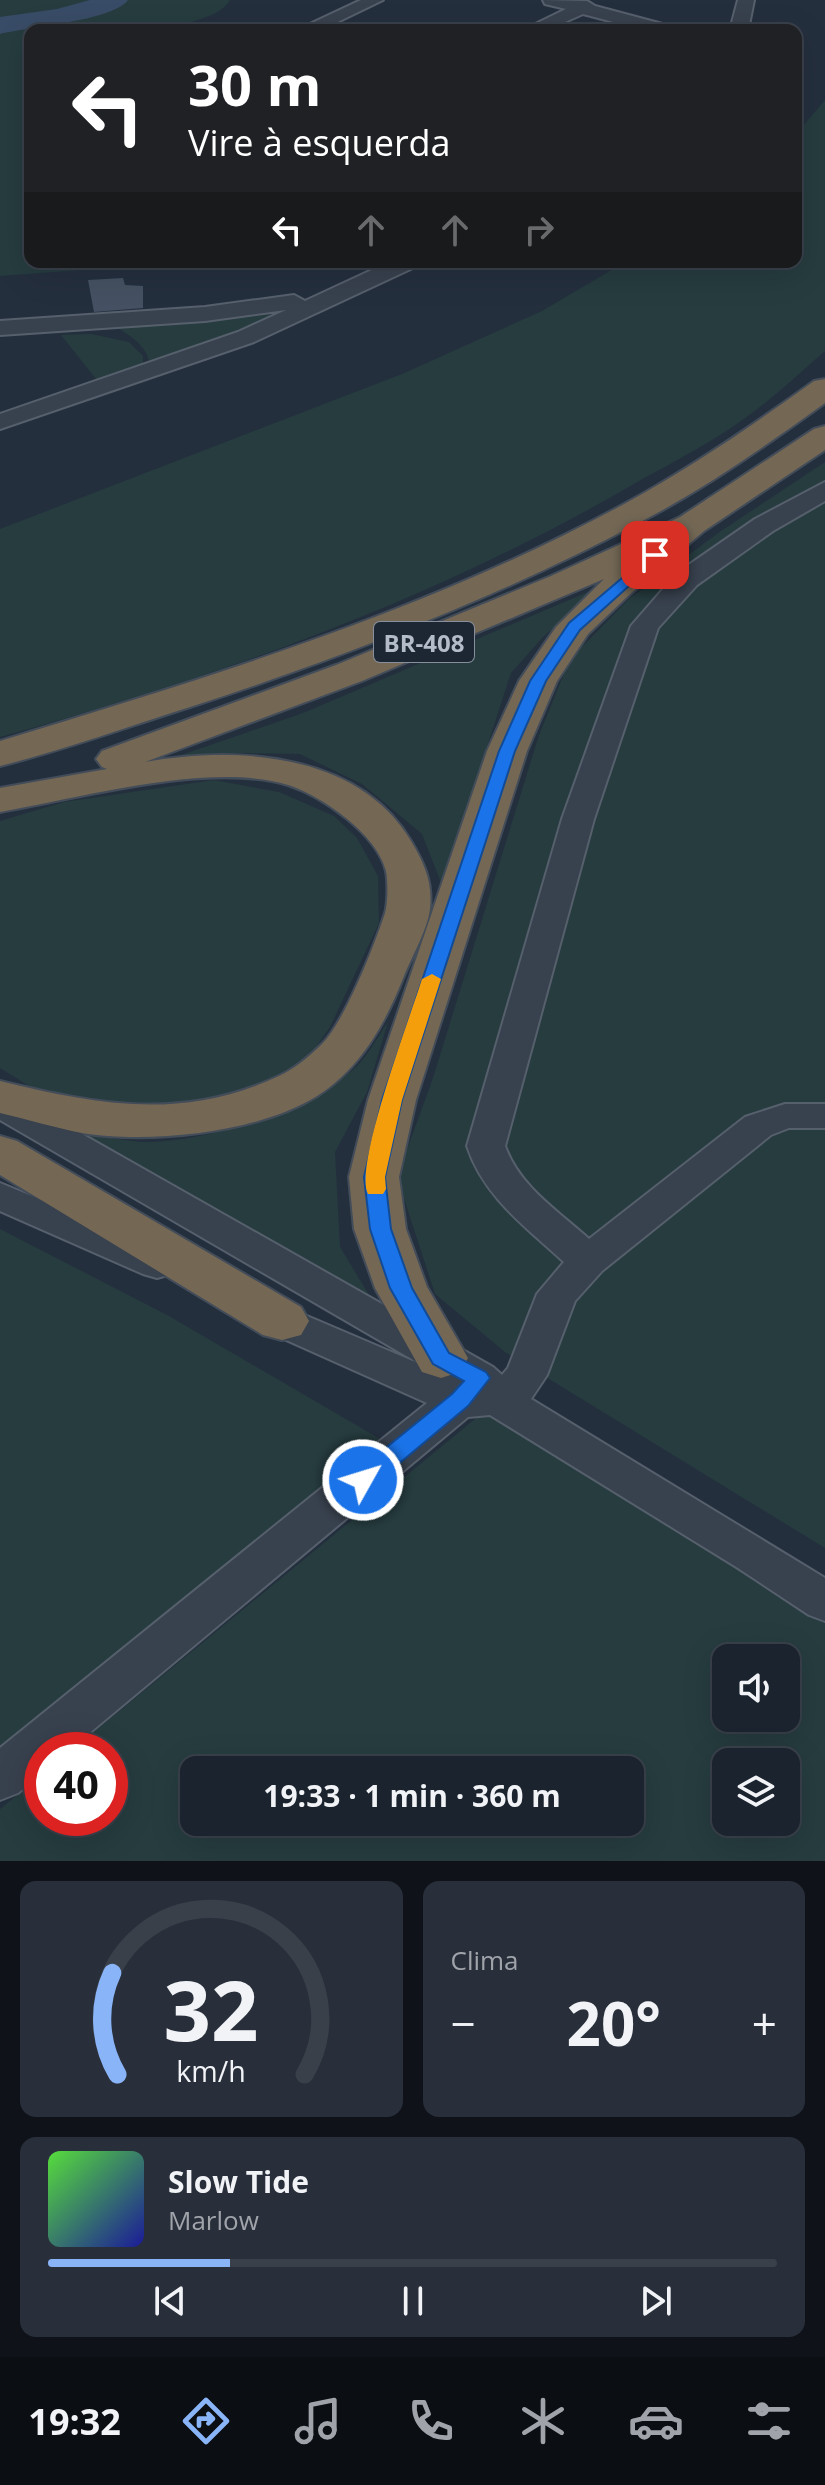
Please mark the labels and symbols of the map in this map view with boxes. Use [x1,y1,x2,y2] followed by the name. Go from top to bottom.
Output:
[621,521,689,589] pin
[374,622,474,662] road number: BR-408
[321,1438,405,1522] position arrow
[24,1732,128,1836] speed limit sign: 40

